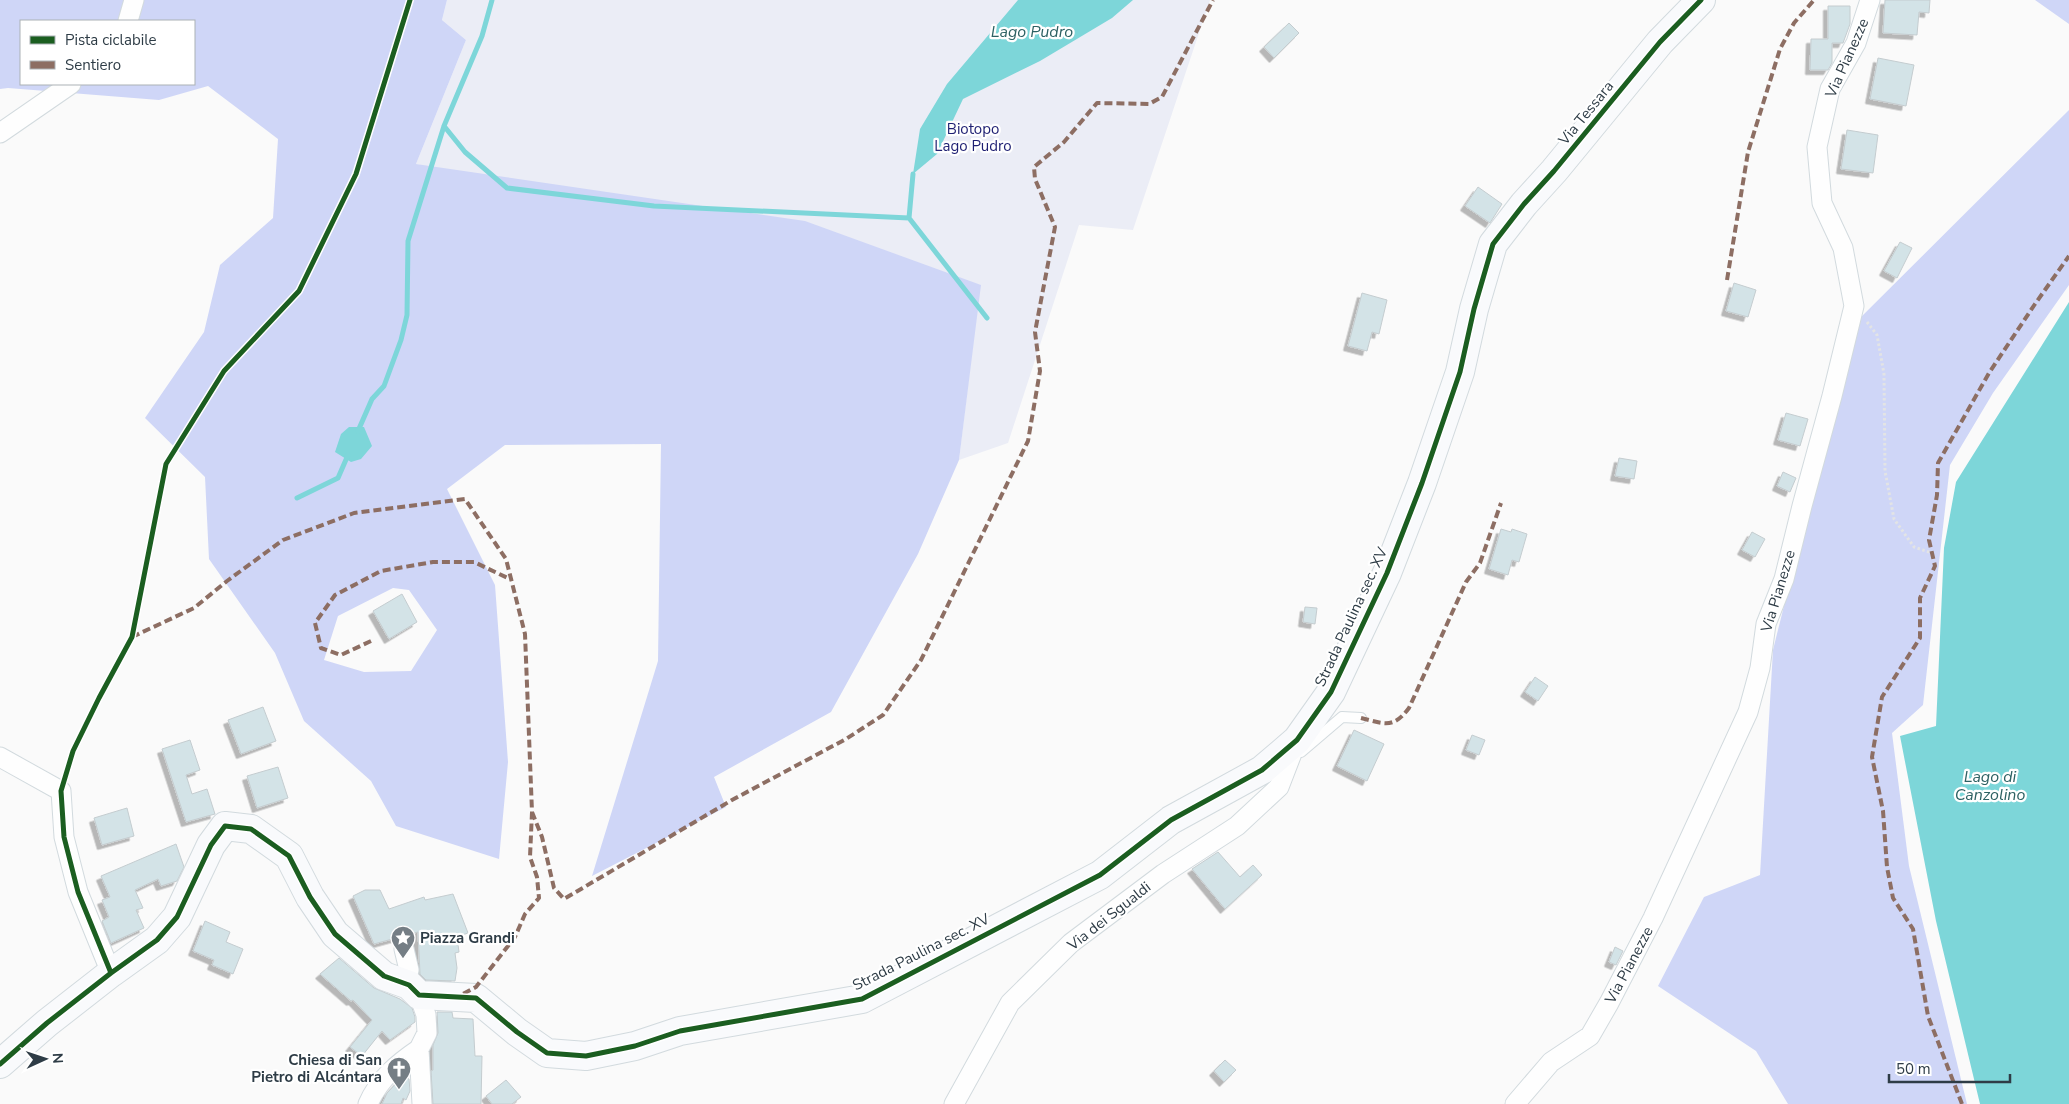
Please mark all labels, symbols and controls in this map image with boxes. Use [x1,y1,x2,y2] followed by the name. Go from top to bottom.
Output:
[1820,15,1873,102] street label: Via Pianezze
[20,20,195,85] legend
[991,21,1073,43] water label: Lago Pudro
[65,30,157,50] text: Pista ciclabile
[65,55,121,75] text: Sentiero
[1553,77,1618,150] street label: Via Tessara
[934,119,1012,156] park label: Biotopo Lago Pudro
[1310,544,1392,690] street label: Strada Paulina sec. XV
[1756,548,1800,635] street label: Via Pianezze
[1955,766,2025,806] water label: Lago di Canzolino
[1062,877,1155,955] street label: Via dei Sgualdi
[849,908,994,995] street label: Strada Paulina sec. XV
[1600,923,1658,1008] street label: Via Pianezze
[390,925,416,959] place icon: Piazza Grandi
[420,928,515,948] place label: Piazza Grandi
[20,1034,70,1084] north arrow
[251,1050,382,1087] place label: Chiesa di San Pietro di Alcántara
[1889,1052,2010,1084] scale bar
[48,1053,67,1064] text: N
[386,1056,412,1090] church icon: Chiesa di San Pietro di Alcántara
[1896,1059,1931,1079] text: 50 m

